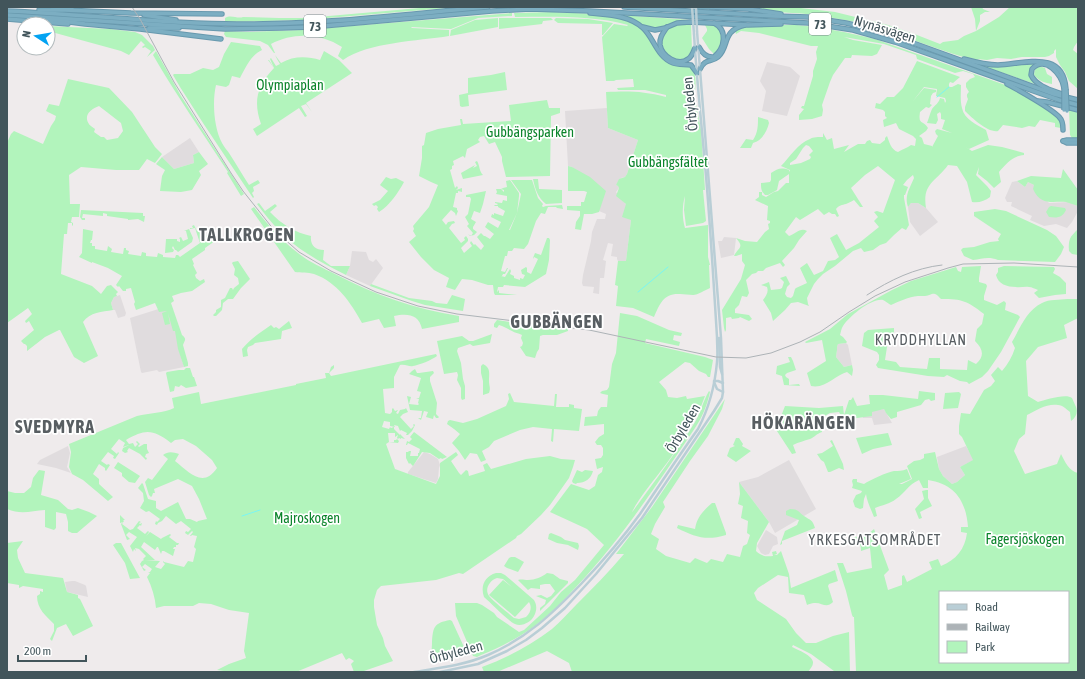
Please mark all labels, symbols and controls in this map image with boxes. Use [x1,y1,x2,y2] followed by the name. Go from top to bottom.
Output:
[852,12,918,46] street label: Nynäsvägen
[809,13,831,35] road number: 73
[304,15,326,37] road number: 73
[16,16,56,56] north arrow
[20,29,33,38] text: N
[679,76,701,132] street label: Örbyleden
[256,77,324,93] park label: Olympiaplan
[486,124,574,140] park label: Gubbängsparken
[628,154,708,170] park label: Gubbängsfältet
[199,224,295,245] district label: TALLKROGEN
[510,311,604,332] district label: GUBBÄNGEN
[875,331,967,348] district label: KRYDDHYLLAN
[663,401,703,455] street label: Örbyleden
[752,412,856,433] district label: HÖKARÄNGEN
[15,416,95,437] district label: SVEDMYRA
[274,510,340,526] park label: Majroskogen
[809,531,941,548] district label: YRKESGATSOMRÅDET
[985,531,1065,547] park label: Fagersjöskogen
[939,591,1069,663] legend
[975,600,998,614] text: Road
[975,620,1010,634] text: Railway
[18,637,86,663] scale bar
[428,637,484,667] street label: Örbyleden
[975,640,996,654] text: Park
[24,644,51,658] text: 200 m

